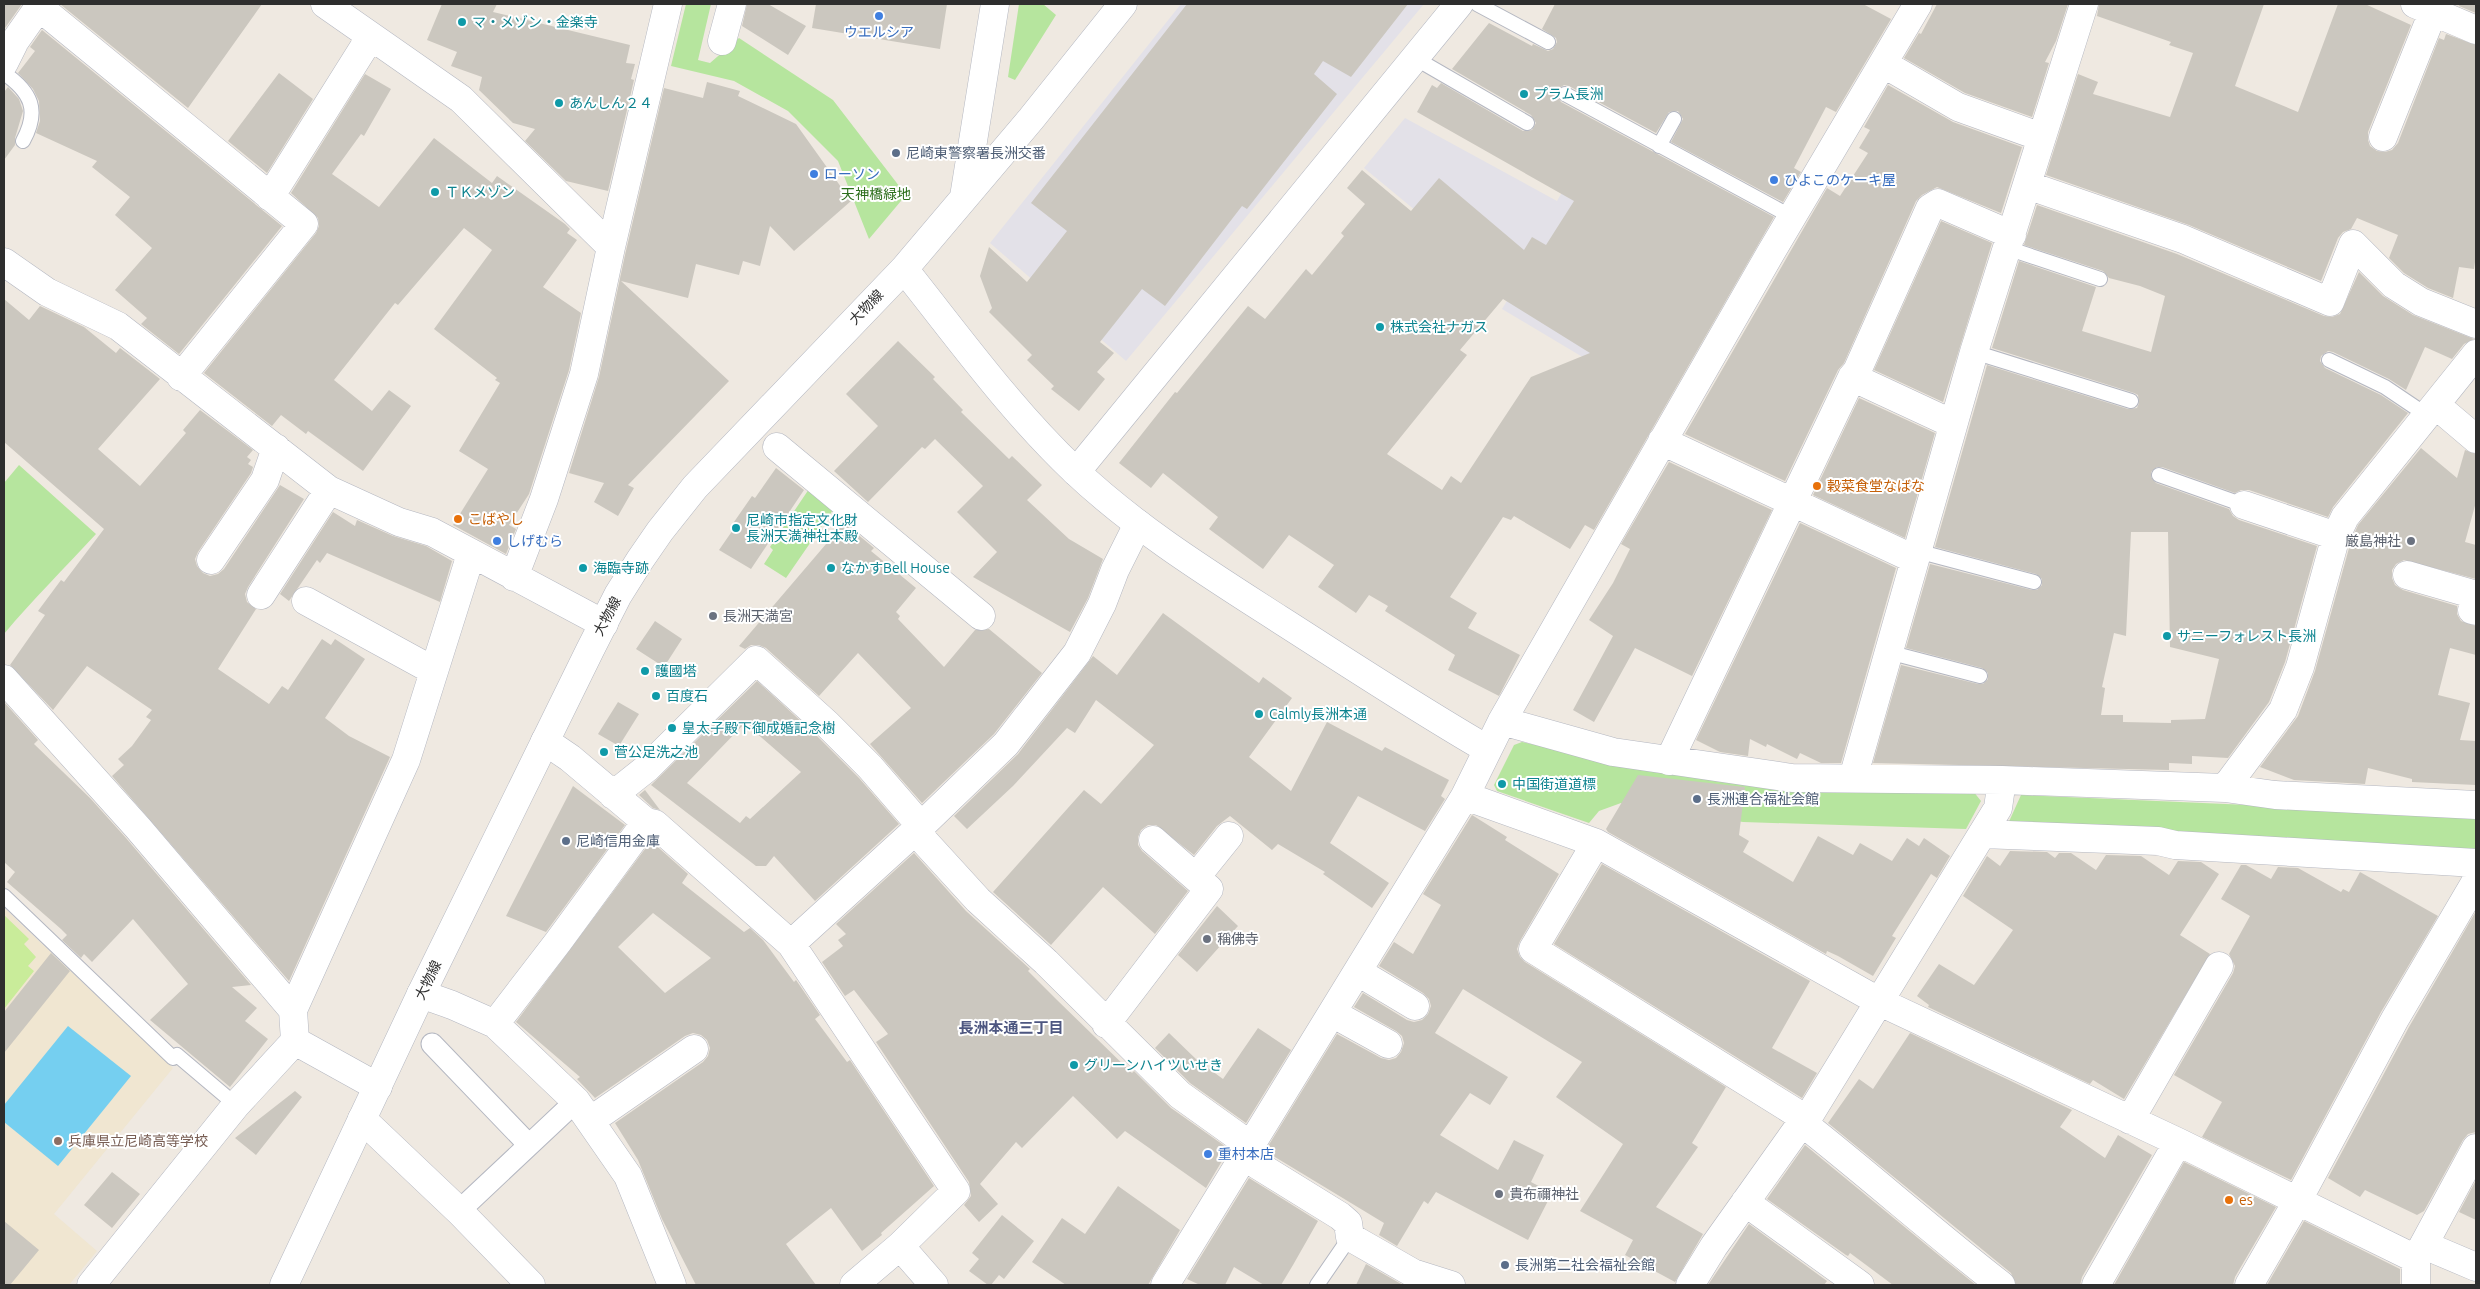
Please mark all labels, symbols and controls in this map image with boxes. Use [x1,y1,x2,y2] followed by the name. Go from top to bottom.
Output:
[873,10,885,22] marker: ウエルシア
[472,14,598,30] place label: マ・メゾン・金楽寺
[456,16,468,28] marker: マ・メゾン・金楽寺
[844,24,914,40] place label: ウエルシア
[1534,86,1604,102] place label: プラム長洲
[1518,88,1530,100] marker: プラム長洲
[569,95,653,111] place label: あんしん２４
[553,97,565,109] marker: あんしん２４
[906,145,1046,161] place label: 尼崎東警察署長洲交番
[890,147,902,159] marker: 尼崎東警察署長洲交番
[824,166,880,182] place label: ローソン
[808,168,820,180] marker: ローソン
[1784,172,1896,188] place label: ひよこのケーキ屋
[1768,174,1780,186] marker: ひよこのケーキ屋
[445,184,515,200] place label: ＴＫメゾン
[429,186,441,198] marker: ＴＫメゾン
[841,186,911,202] park label: 天神橋緑地
[846,286,886,328] street label: 大物線
[1390,319,1488,335] place label: 株式会社ナガス
[1374,321,1386,333] marker: 株式会社ナガス
[1827,478,1925,494] place label: 穀菜食堂なばな
[1811,480,1823,492] marker: 穀菜食堂なばな
[468,511,524,527] place label: こばやし
[746,512,858,544] place label: 尼崎市指定文化財 長洲天満神社本殿
[452,513,464,525] marker: こばやし
[730,522,742,534] marker: 尼崎市指定文化財 長洲天満神社本殿
[507,533,563,549] place label: しげむら
[2345,533,2401,549] place label: 厳島神社
[491,535,503,547] marker: しげむら
[2405,535,2417,547] marker: 厳島神社
[593,560,649,576] place label: 海臨寺跡
[841,560,950,576] place label: なかすBell House
[577,562,589,574] marker: 海臨寺跡
[825,562,837,574] marker: なかすBell House
[590,594,624,638] street label: 大物線
[723,608,793,624] place label: 長洲天満宮
[707,610,719,622] marker: 長洲天満宮
[2177,628,2316,644] place label: サニーフォレスト長洲
[2161,630,2173,642] marker: サニーフォレスト長洲
[655,663,697,679] place label: 護國塔
[639,665,651,677] marker: 護國塔
[666,688,708,704] place label: 百度石
[650,690,662,702] marker: 百度石
[1269,706,1367,722] place label: Calmly長洲本通
[1253,708,1265,720] marker: Calmly長洲本通
[682,720,836,736] place label: 皇太子殿下御成婚記念樹
[666,722,678,734] marker: 皇太子殿下御成婚記念樹
[614,744,698,760] place label: 菅公足洗之池
[598,746,610,758] marker: 菅公足洗之池
[1512,776,1596,792] place label: 中国街道道標
[1496,778,1508,790] marker: 中国街道道標
[1707,791,1819,807] place label: 長洲連合福祉会館
[1691,793,1703,805] marker: 長洲連合福祉会館
[576,833,660,849] place label: 尼崎信用金庫
[560,835,572,847] marker: 尼崎信用金庫
[1217,931,1259,947] place label: 稱佛寺
[1201,933,1213,945] marker: 稱佛寺
[412,958,444,1002] street label: 大物線
[958,1019,1064,1036] district label: 長洲本通三丁目
[1084,1057,1223,1073] place label: グリーンハイツいせき
[1068,1059,1080,1071] marker: グリーンハイツいせき
[68,1133,208,1149] place label: 兵庫県立尼崎高等学校
[52,1135,64,1147] marker: 兵庫県立尼崎高等学校
[1218,1146,1274,1162] place label: 重村本店
[1202,1148,1214,1160] marker: 重村本店
[1509,1186,1579,1202] place label: 貴布禰神社
[1493,1188,1505,1200] marker: 貴布禰神社
[2239,1192,2253,1208] place label: es
[2223,1194,2235,1206] marker: es
[1515,1257,1655,1273] place label: 長洲第二社会福祉会館
[1499,1259,1511,1271] marker: 長洲第二社会福祉会館

